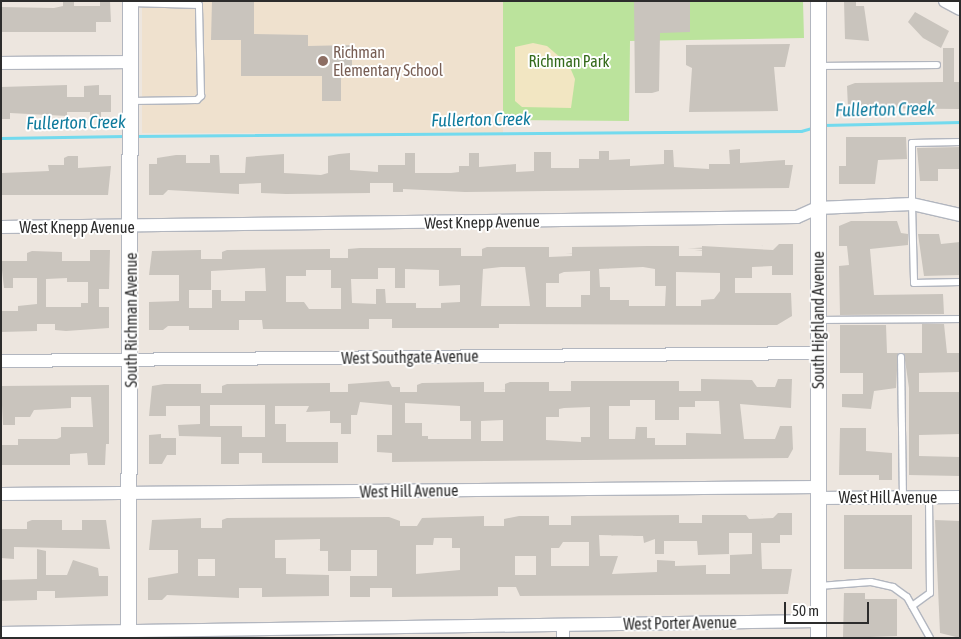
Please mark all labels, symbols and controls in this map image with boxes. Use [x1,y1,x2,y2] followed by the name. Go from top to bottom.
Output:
[333,42,443,80] place label: Richman Elementary School
[529,51,609,71] park label: Richman Park
[317,55,329,67] marker: Richman Elementary School
[835,98,935,122] water label: Fullerton Creek
[431,108,531,132] water label: Fullerton Creek
[26,111,126,135] water label: Fullerton Creek
[424,211,540,233] street label: West Knepp Avenue
[19,217,135,237] street label: West Knepp Avenue
[808,251,828,389] street label: South Highland Avenue
[121,252,141,388] street label: South Richman Avenue
[341,346,479,368] street label: West Southgate Avenue
[359,481,459,501] street label: West Hill Avenue
[839,487,937,507] street label: West Hill Avenue
[786,592,871,624] scale bar
[792,602,819,619] text: 50 m
[623,612,737,634] street label: West Porter Avenue

